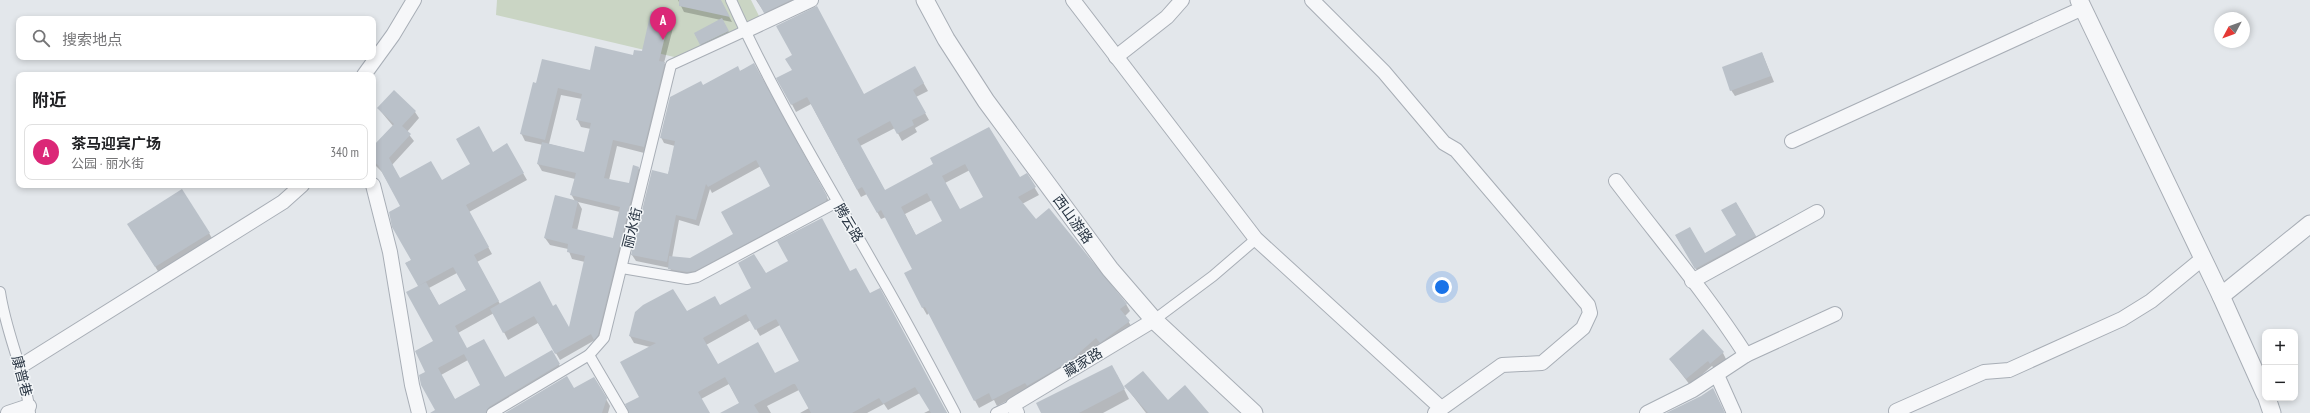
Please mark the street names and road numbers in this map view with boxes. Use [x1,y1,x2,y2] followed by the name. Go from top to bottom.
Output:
[1049,191,1097,247] street label: 西山游路
[830,200,868,246] street label: 腾云路
[618,205,646,251] street label: 丽水街
[1060,343,1106,381] street label: 藏家路
[8,353,36,399] street label: 康普巷

